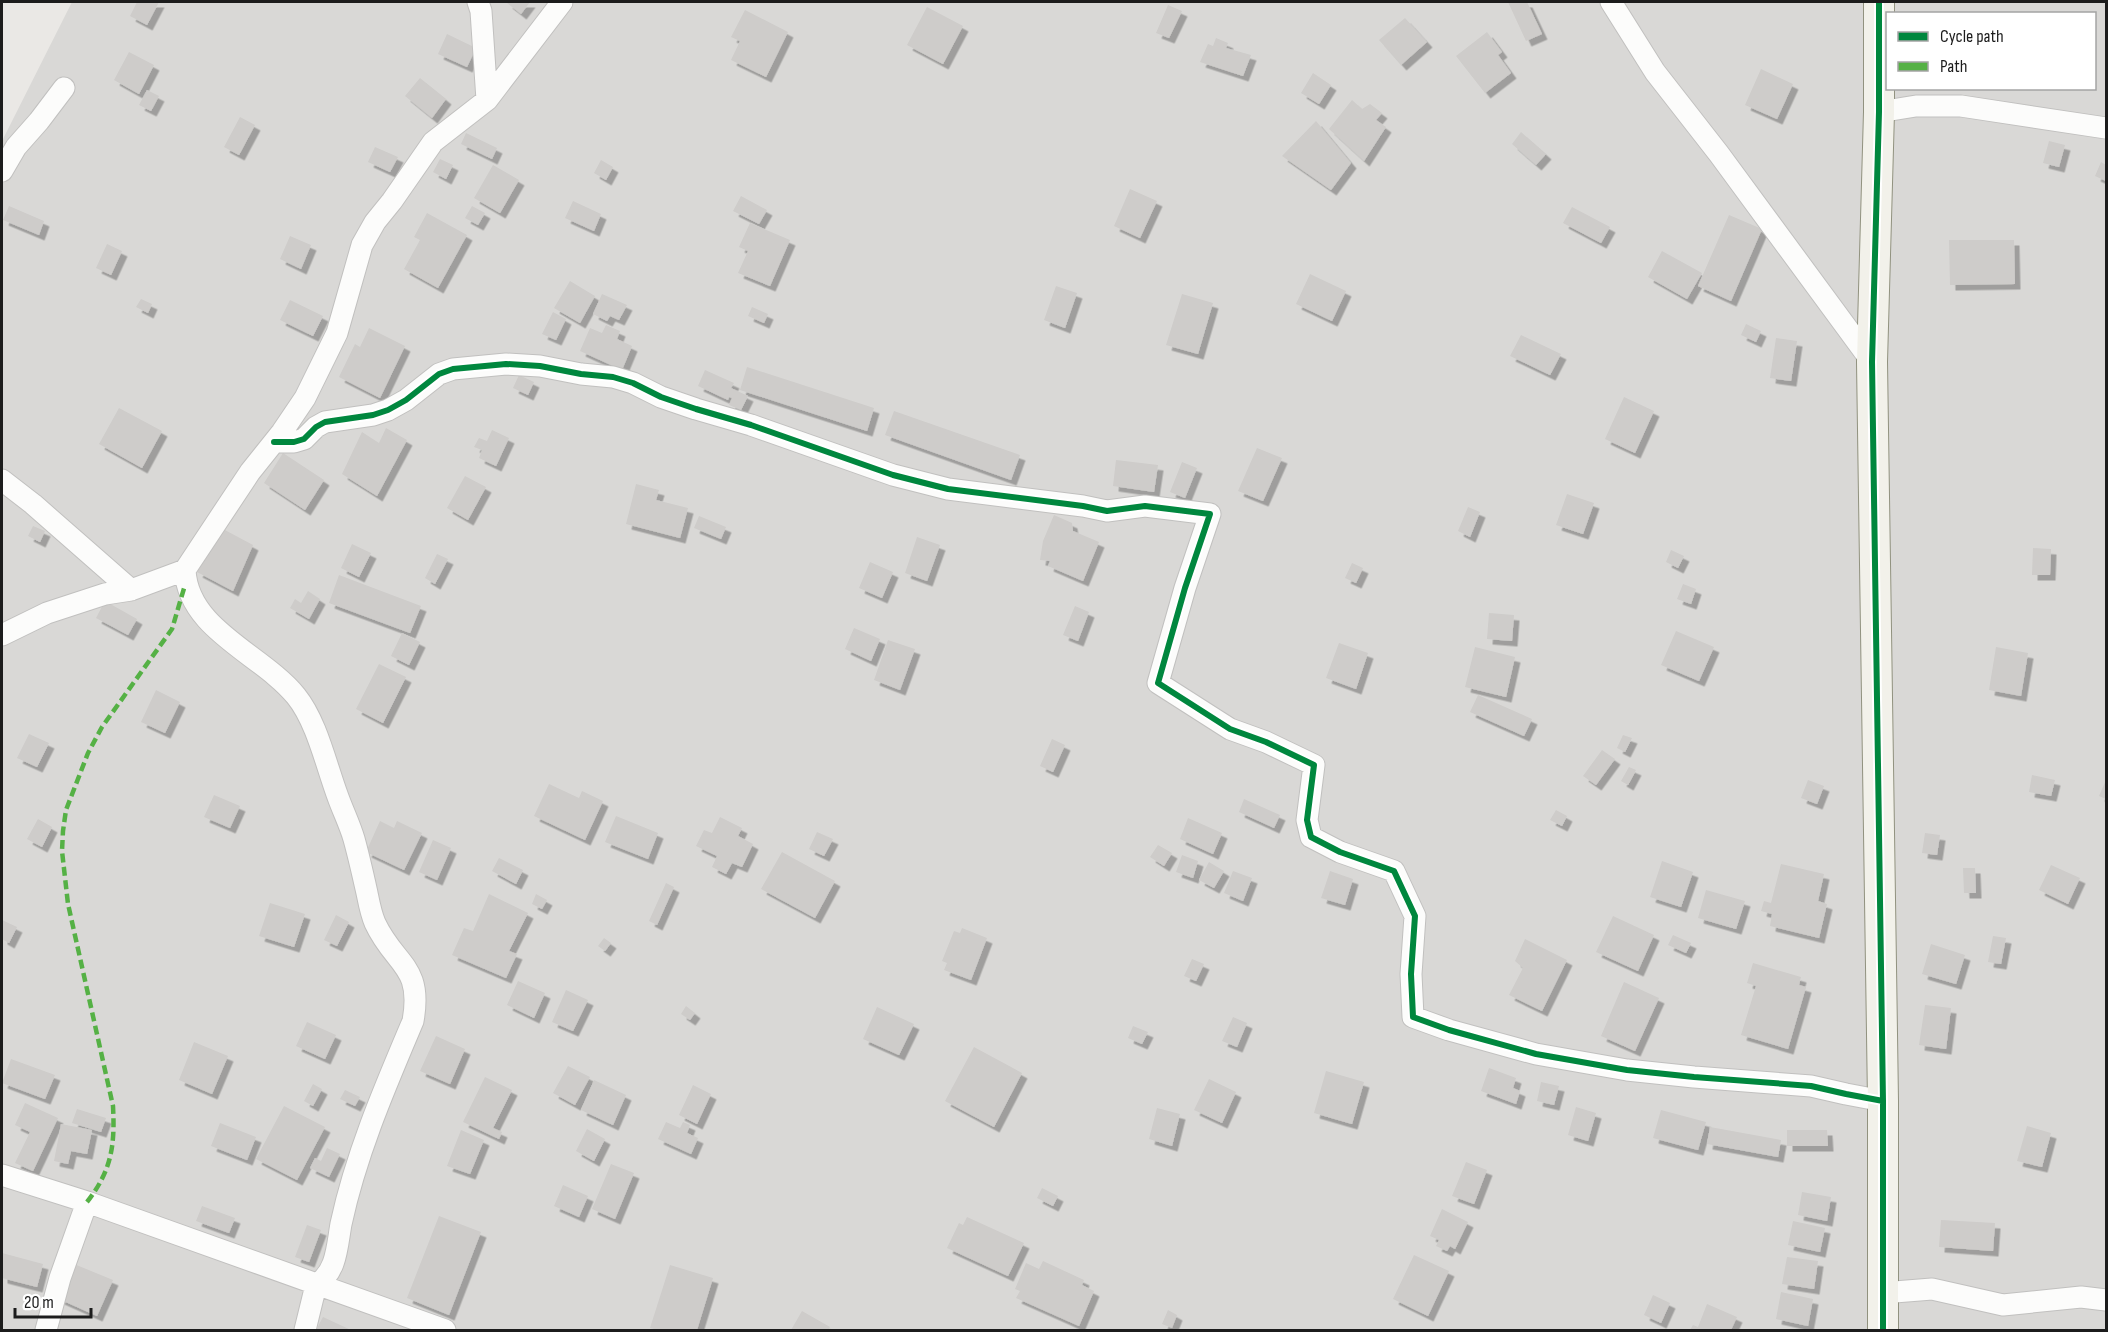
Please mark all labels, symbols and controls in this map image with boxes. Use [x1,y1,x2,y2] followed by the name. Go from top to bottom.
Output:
[1886,12,2096,90] legend
[1940,26,2004,47] text: Cycle path
[1940,56,1968,77] text: Path
[15,1281,92,1319] scale bar
[24,1292,54,1313] text: 20 m

